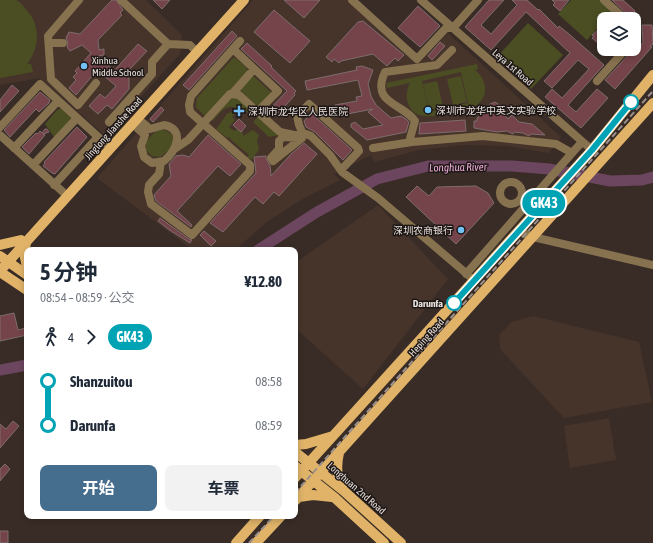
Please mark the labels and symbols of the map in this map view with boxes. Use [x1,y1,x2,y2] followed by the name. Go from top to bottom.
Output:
[490,47,535,88] street label: Leya 1st Road
[92,55,144,78] place label: Xinhua Middle School
[79,61,89,71] marker: Xinhua Middle School
[82,94,145,162] street label: Jinglong Jianshe Road
[623,94,639,110] unlabelled marker
[233,105,245,117] marker: 深圳市龙华区人民医院
[423,105,433,115] marker: 深圳市龙华中英文实验学校
[436,105,556,116] place label: 深圳市龙华中英文实验学校
[248,106,348,117] place label: 深圳市龙华区人民医院
[429,160,488,174] water label: Longhua River
[516,190,572,216] line badge: GK43
[393,225,453,236] place label: 深圳农商银行
[456,225,466,235] marker: 深圳农商银行
[446,295,462,311] marker: Darunfa
[413,298,443,309] place label: Darunfa
[407,316,446,358] street label: Heping Road
[326,460,388,517] street label: Longhuan 2nd Road

